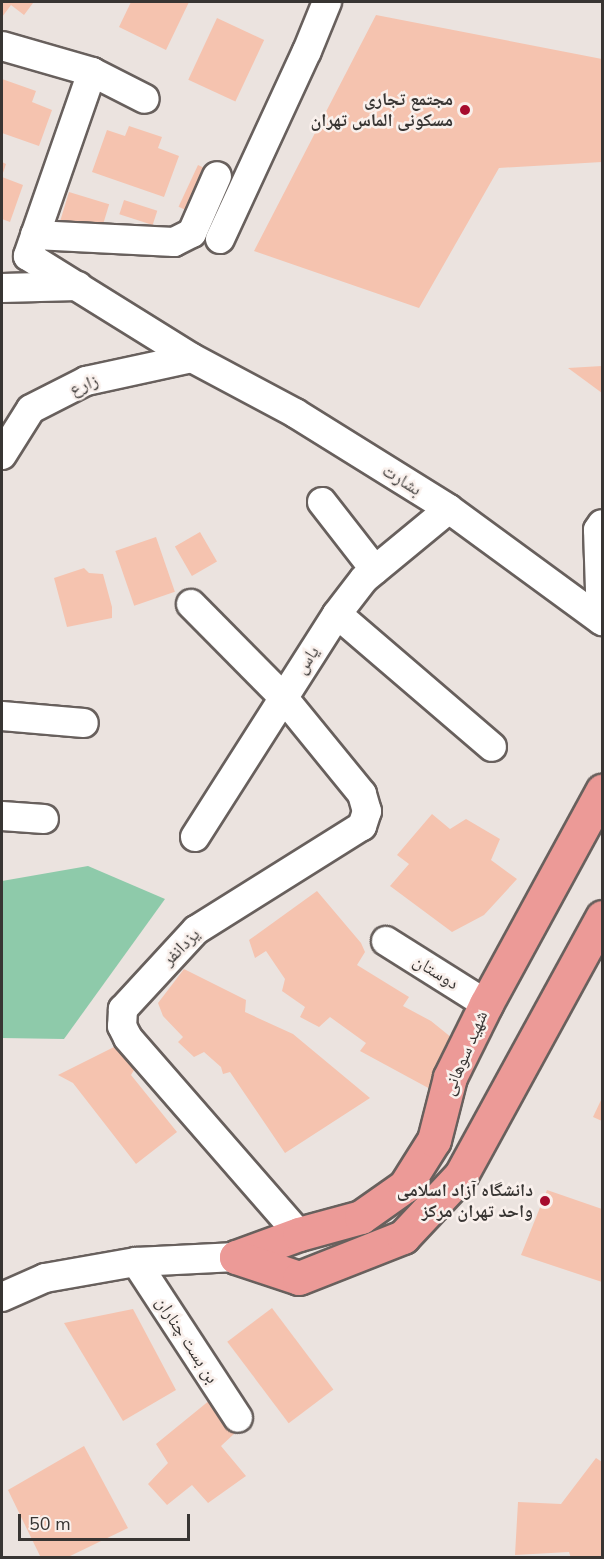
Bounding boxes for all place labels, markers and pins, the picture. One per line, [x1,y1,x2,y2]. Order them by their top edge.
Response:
place label: مجتمع تجاری مسکونی الماس تهران [311,89,453,132]
marker: مجتمع تجاری مسکونی الماس تهران [458,103,472,117]
place label: دانشگاه آزاد اسلامی واحد تهران مرکز [397,1180,533,1222]
marker: دانشگاه آزاد اسلامی واحد تهران مرکز [538,1194,552,1208]

